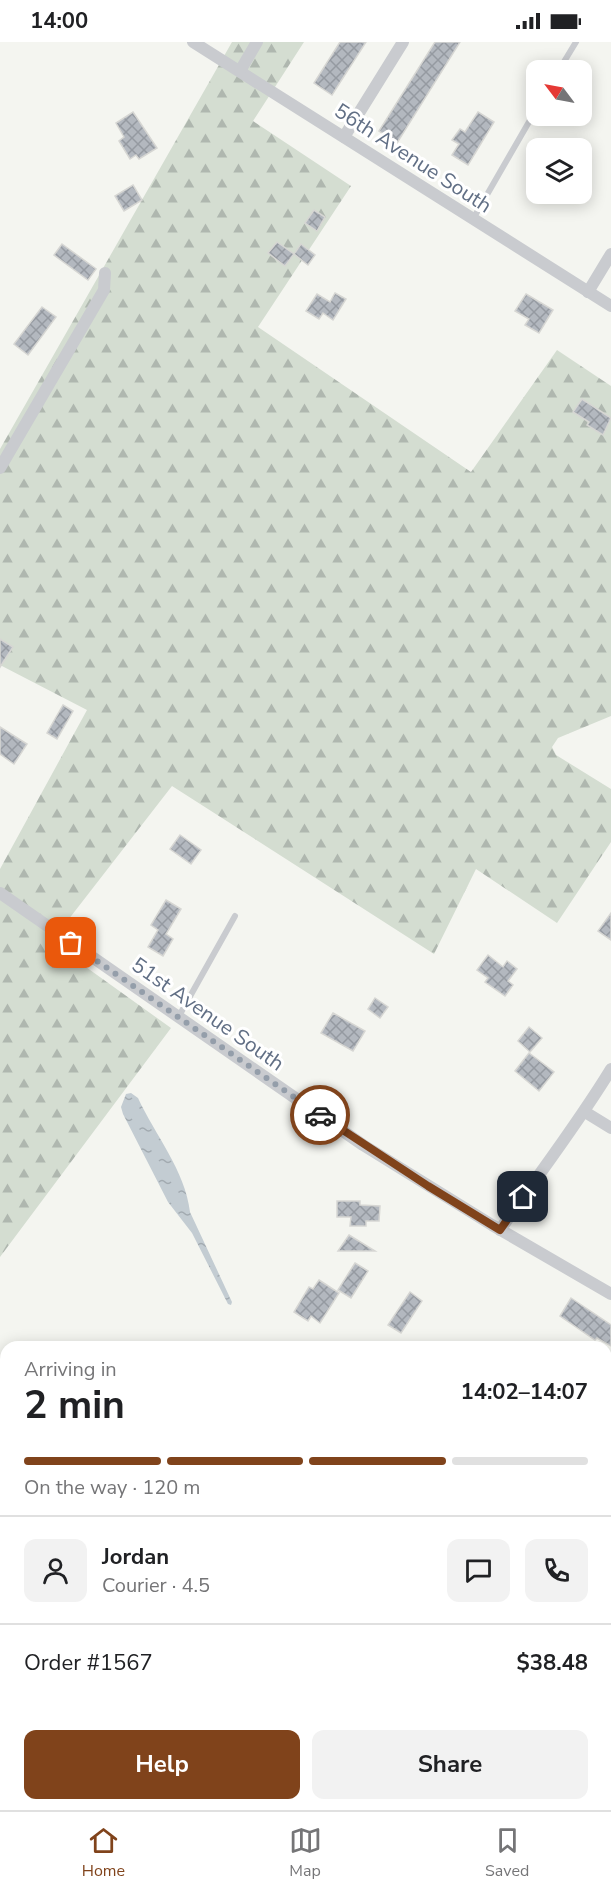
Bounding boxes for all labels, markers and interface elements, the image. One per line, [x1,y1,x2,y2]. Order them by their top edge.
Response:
text: 14:00 [30,6,88,36]
north arrow [526,60,592,126]
map controls [526,60,592,204]
street label: 56th Avenue South [329,97,497,219]
button: layers [526,138,592,204]
pin [45,917,96,968]
icon: bag [54,926,87,959]
street label: 51st Avenue South [126,951,290,1077]
courier [290,1085,350,1145]
icon: car [304,1099,337,1132]
pin [497,1171,548,1222]
icon: home [506,1180,539,1213]
text: Arriving in [24,1356,117,1383]
text: 14:02–14:07 [460,1377,588,1407]
text: 2 min [24,1379,125,1432]
text: On the way · 120 m [24,1474,200,1501]
button: person [24,1539,87,1602]
button: chat [447,1539,510,1602]
button: phone [525,1539,588,1602]
text: Jordan [102,1542,169,1572]
text: Courier · 4.5 [102,1572,210,1599]
text: Order #1567 [24,1648,153,1678]
text: $38.48 [517,1648,588,1678]
button: Help [24,1730,300,1799]
button: Share [312,1730,588,1799]
tab: Home [82,1824,125,1882]
tab: Map [289,1824,322,1882]
tab: Saved [485,1824,529,1882]

